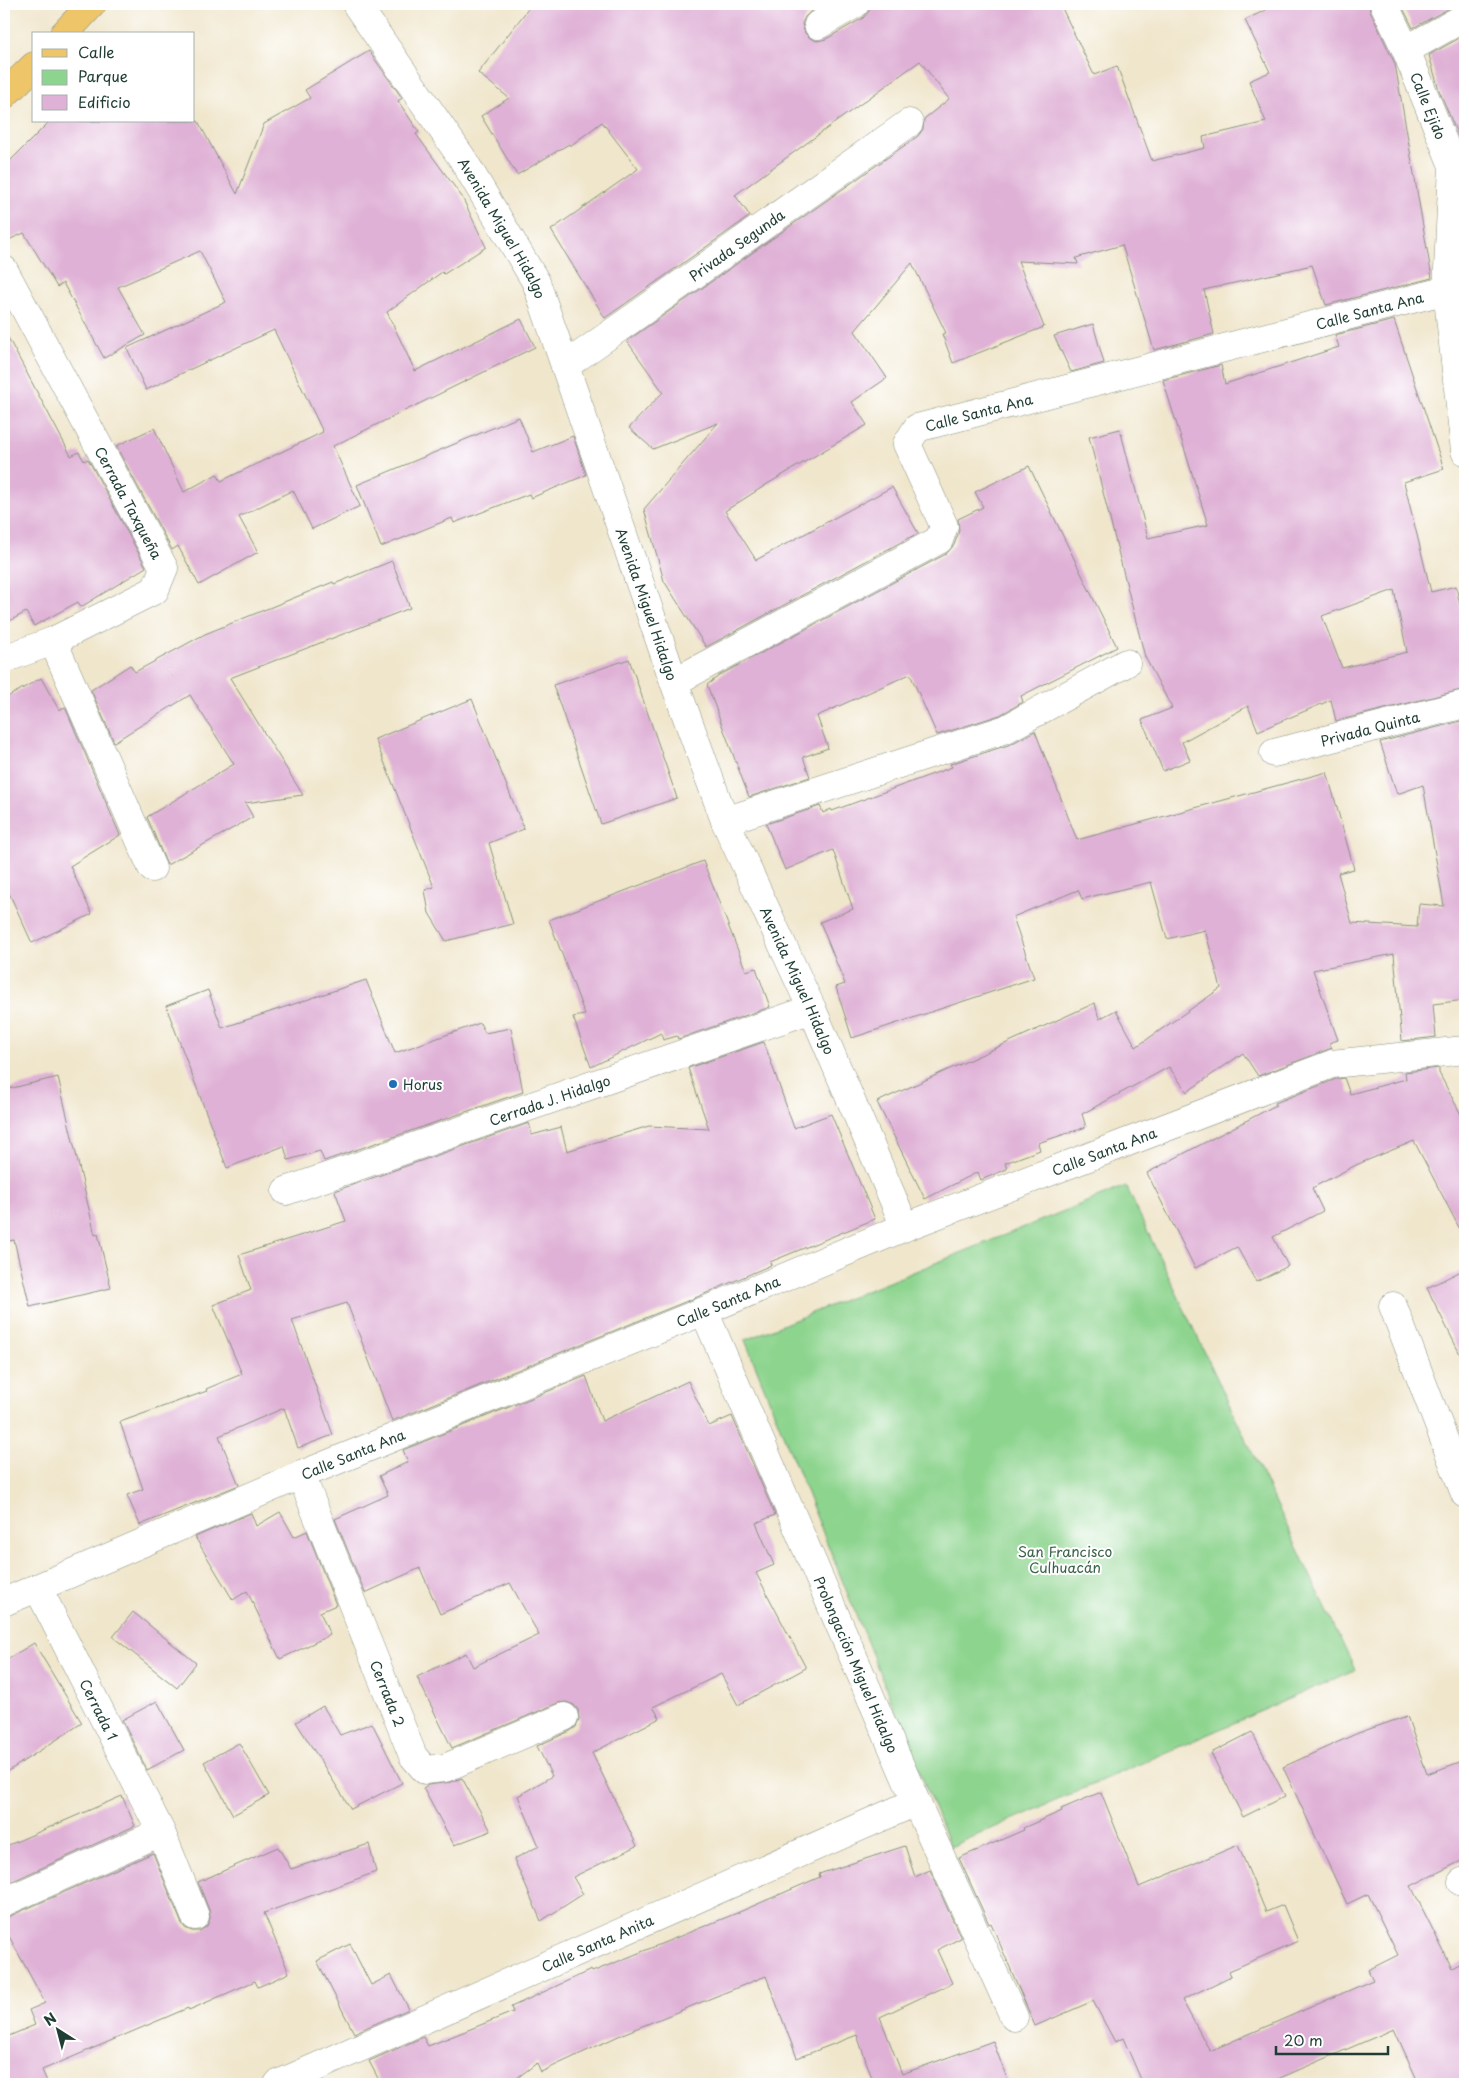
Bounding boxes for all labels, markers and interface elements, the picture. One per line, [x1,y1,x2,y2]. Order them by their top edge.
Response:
legend [32,32,195,122]
text: Calle [78,40,115,63]
text: Parque [78,64,128,87]
street label: Calle Ejido [1405,69,1452,143]
text: Edificio [78,90,131,113]
street label: Avenida Miguel Hidalgo [453,153,551,301]
street label: Privada Segunda [684,203,789,286]
street label: Calle Santa Ana [1313,286,1426,334]
street label: Calle Santa Ana [922,388,1035,436]
street label: Cerrada Taxqueña [90,442,168,563]
street label: Avenida Miguel Hidalgo [611,525,683,683]
street label: Privada Quinta [1318,706,1422,751]
street label: Avenida Miguel Hidalgo [756,903,841,1058]
street label: Cerrada J. Hidalgo [486,1069,613,1130]
place label: Horus [403,1074,442,1095]
marker: Horus [387,1078,399,1090]
street label: Calle Santa Ana [1049,1121,1160,1181]
street label: Calle Santa Ana [673,1270,783,1332]
street label: Calle Santa Ana [298,1423,408,1484]
park label: San Francisco Culhuacán [1018,1541,1113,1578]
street label: Prolongación Miguel Hidalgo [809,1573,904,1756]
street label: Cerrada 2 [365,1657,411,1730]
street label: Cerrada 1 [75,1675,123,1744]
street label: Calle Santa Anita [538,1909,657,1977]
north arrow [32,2006,82,2056]
text: N [39,2007,61,2031]
scale bar [1276,2023,1389,2055]
text: 20 m [1284,2028,1323,2051]

